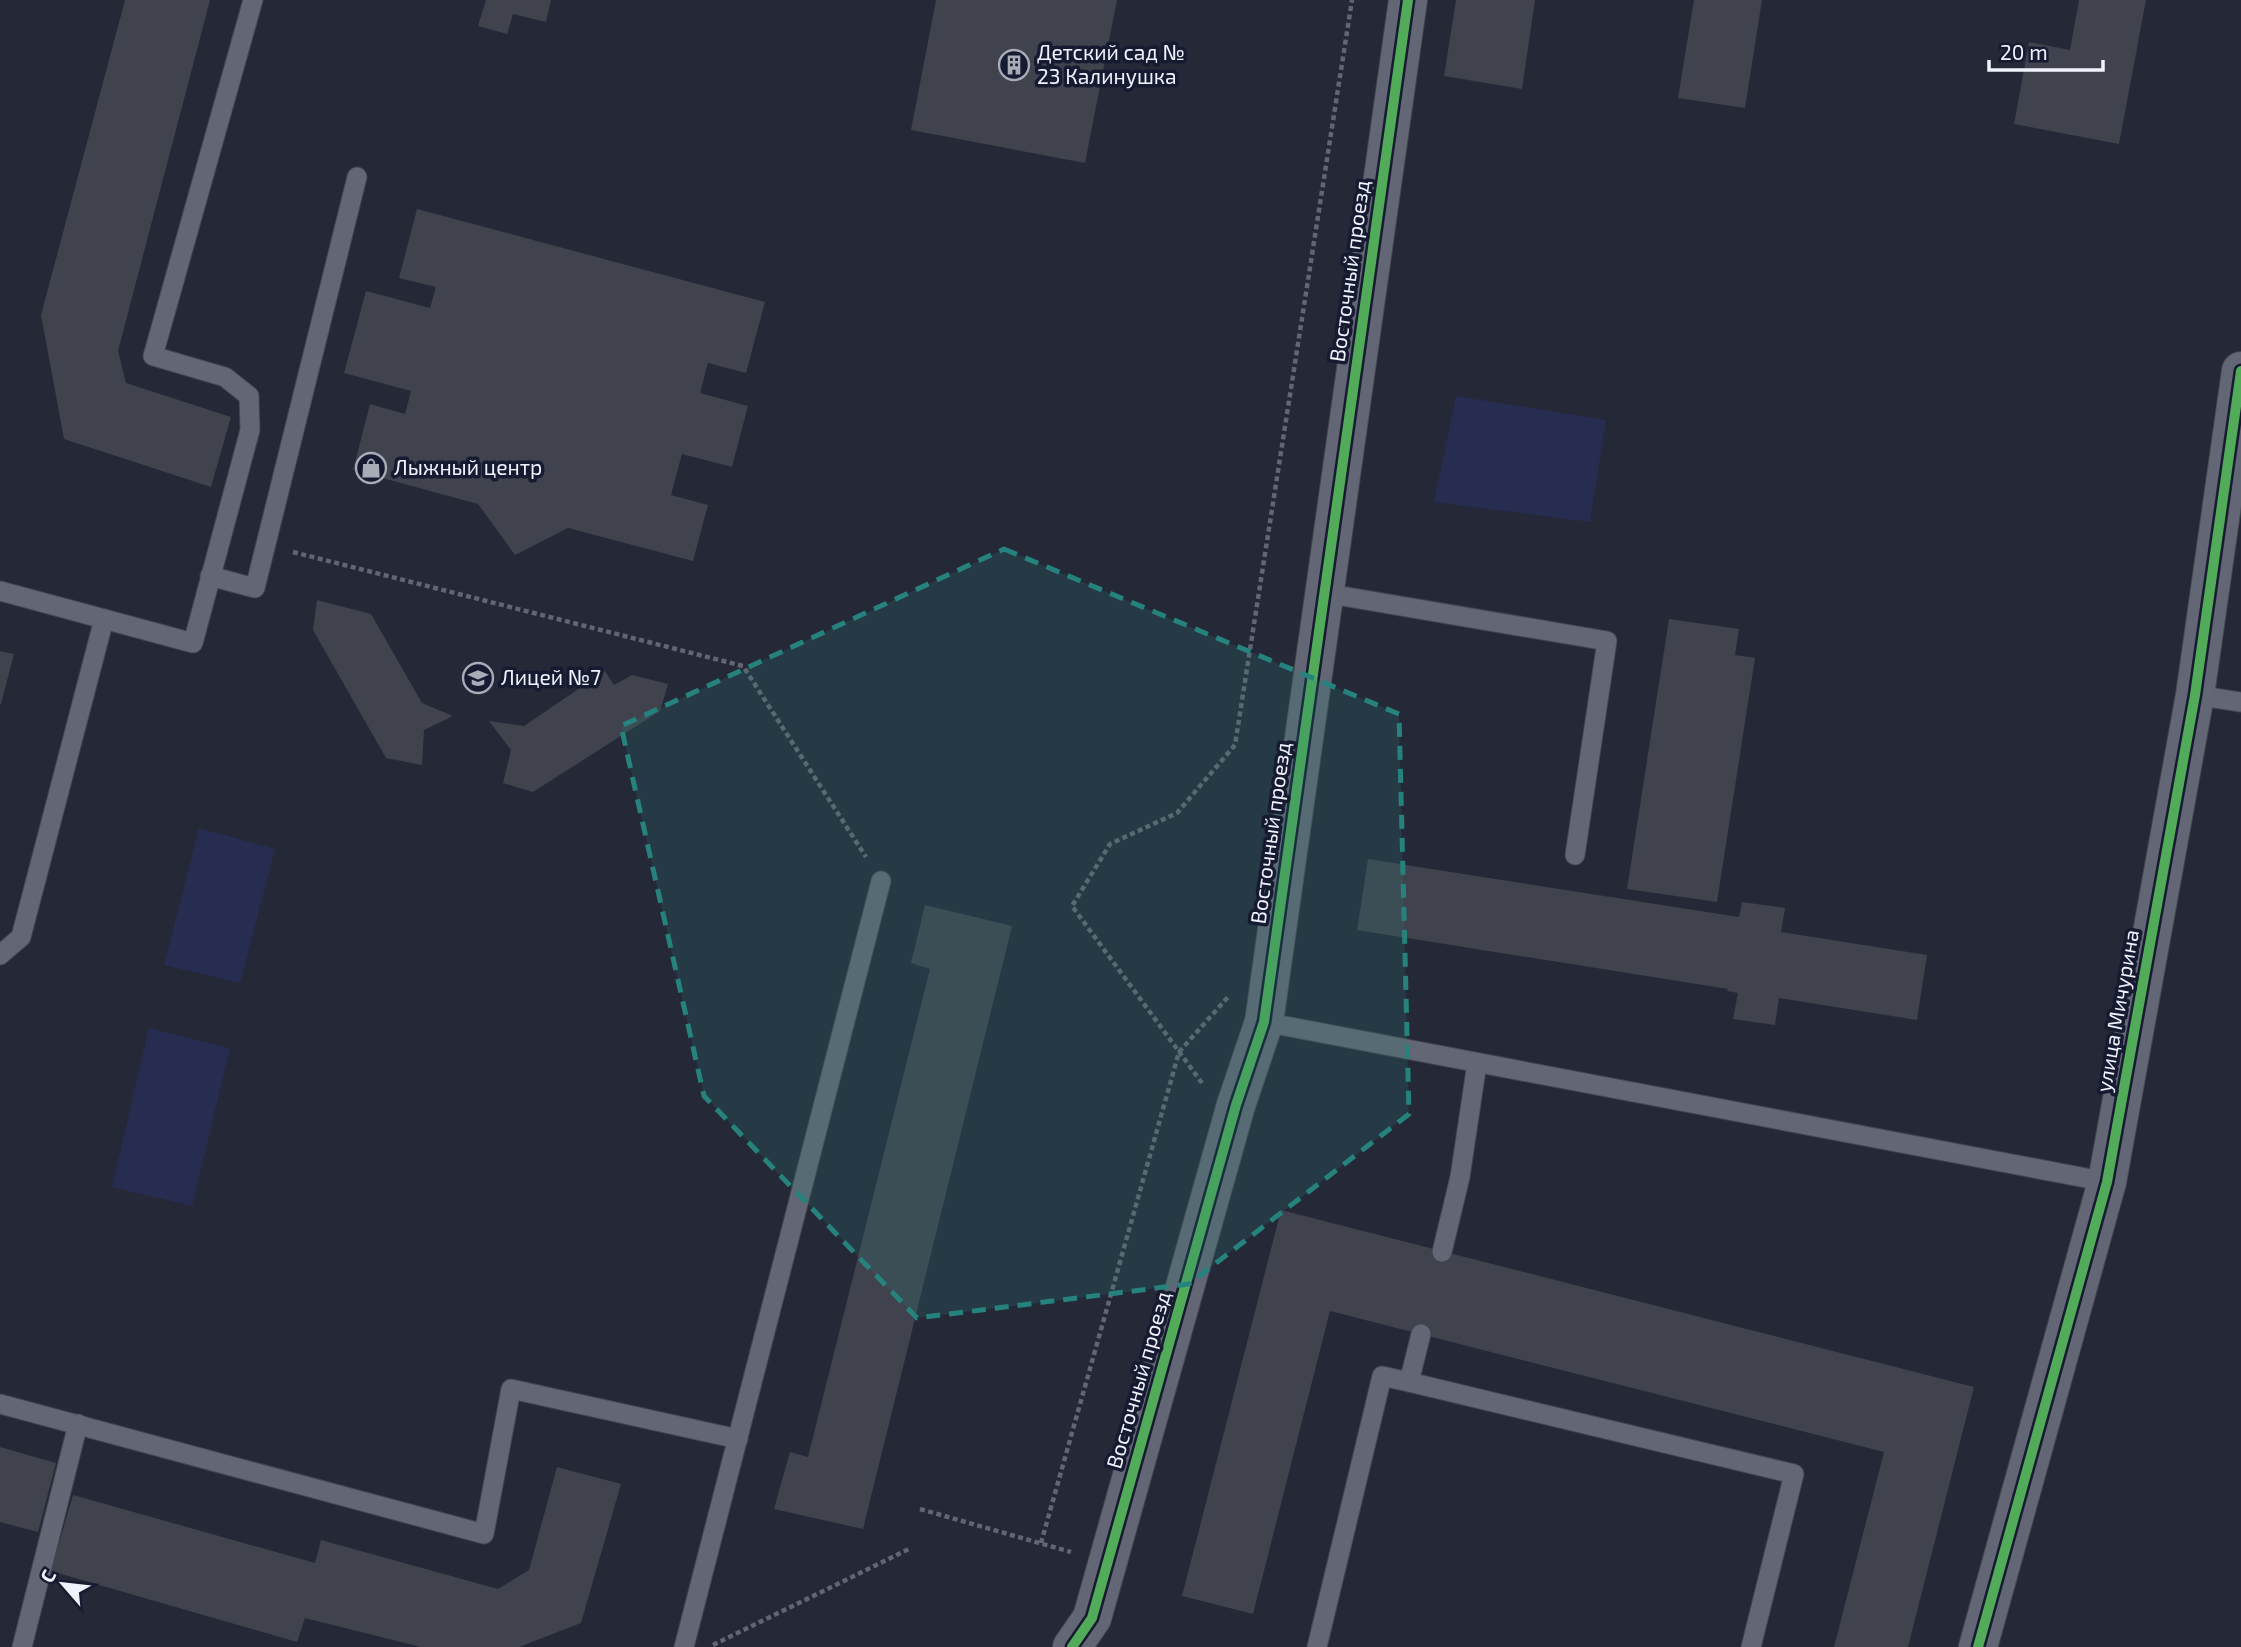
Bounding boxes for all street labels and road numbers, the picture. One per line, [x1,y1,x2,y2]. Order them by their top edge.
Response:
street label: Восточный проезд [1323,178,1374,363]
street label: Восточный проезд [1244,740,1295,925]
street label: улица Мичурина [2090,927,2144,1094]
street label: Восточный проезд [1100,1288,1175,1471]

